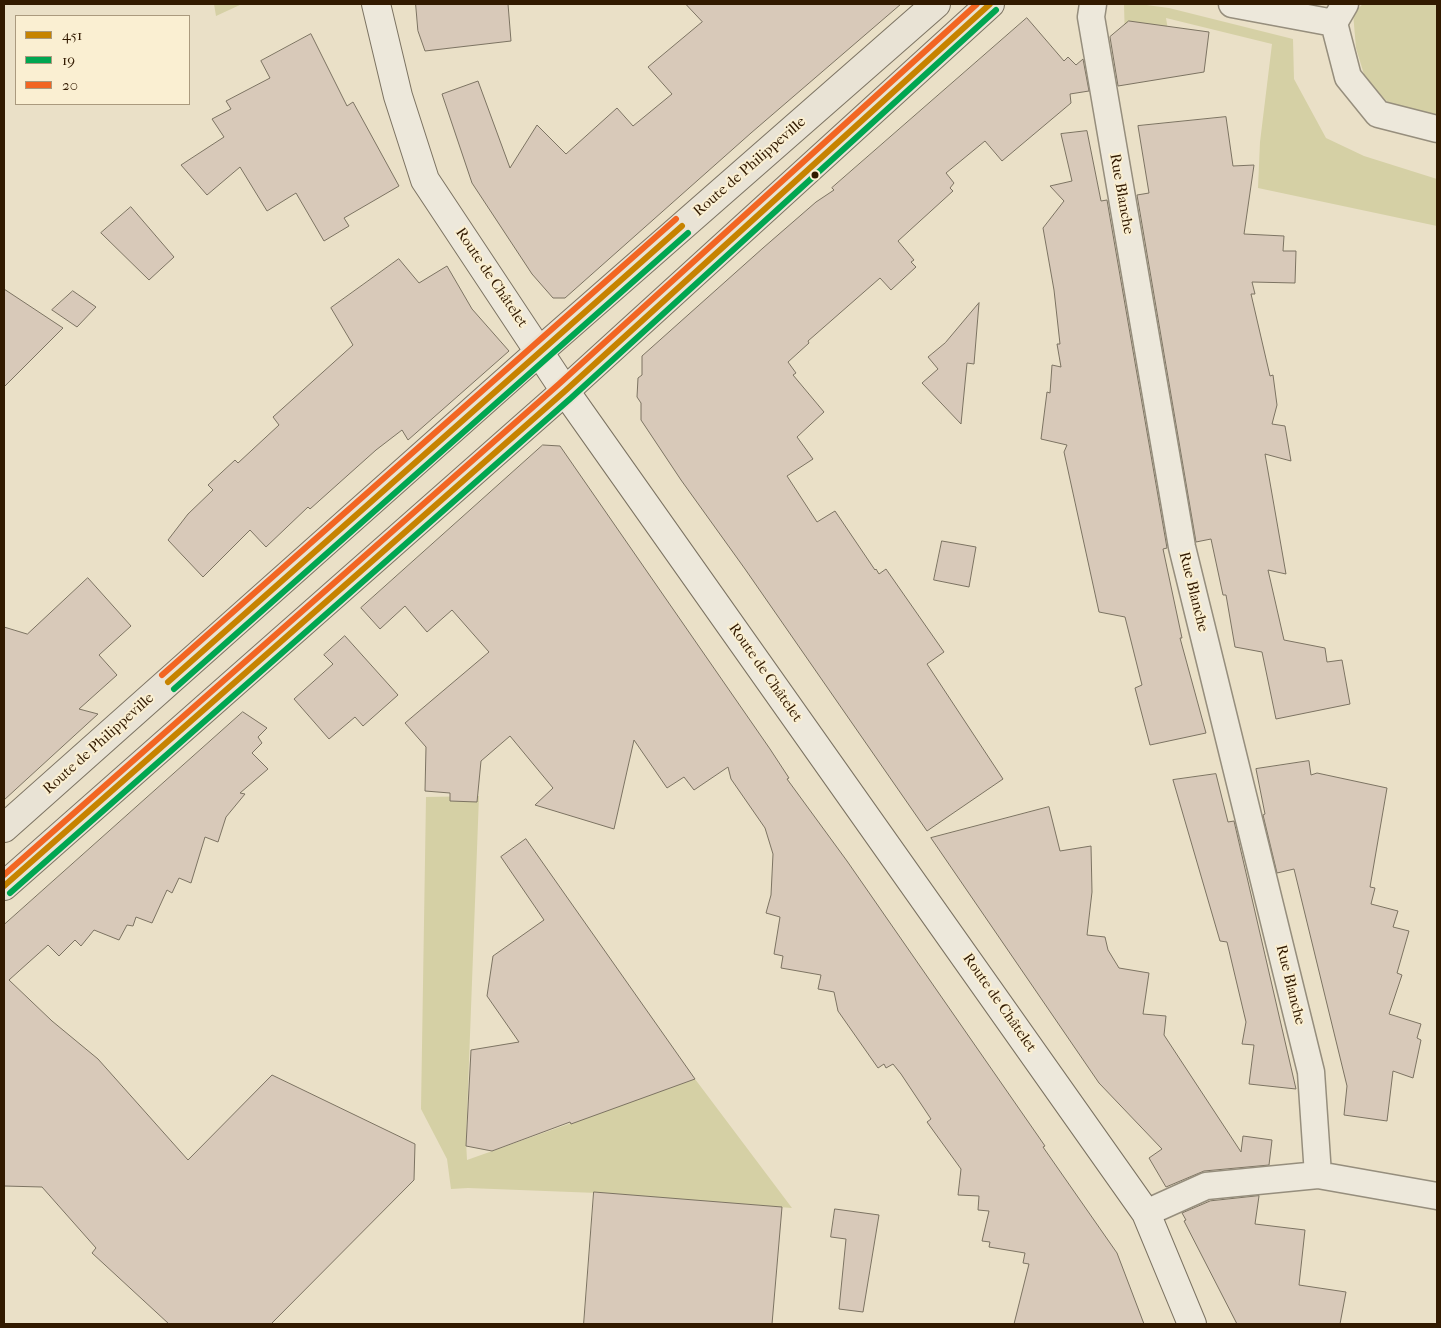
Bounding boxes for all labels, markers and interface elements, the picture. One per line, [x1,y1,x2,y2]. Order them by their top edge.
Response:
legend [15,15,190,105]
text: 451 [62,26,82,44]
text: 19 [62,51,75,69]
text: 20 [62,76,78,94]
street label: Route de Philippeville [690,113,810,221]
street label: Rue Blanche [1105,152,1137,236]
unlabelled marker [810,170,820,180]
street label: Route de Châtelet [451,225,531,331]
street label: Rue Blanche [1174,550,1212,634]
street label: Route de Châtelet [724,620,806,726]
street label: Route de Philippeville [40,689,158,799]
street label: Rue Blanche [1271,943,1309,1027]
street label: Route de Châtelet [958,950,1040,1056]

